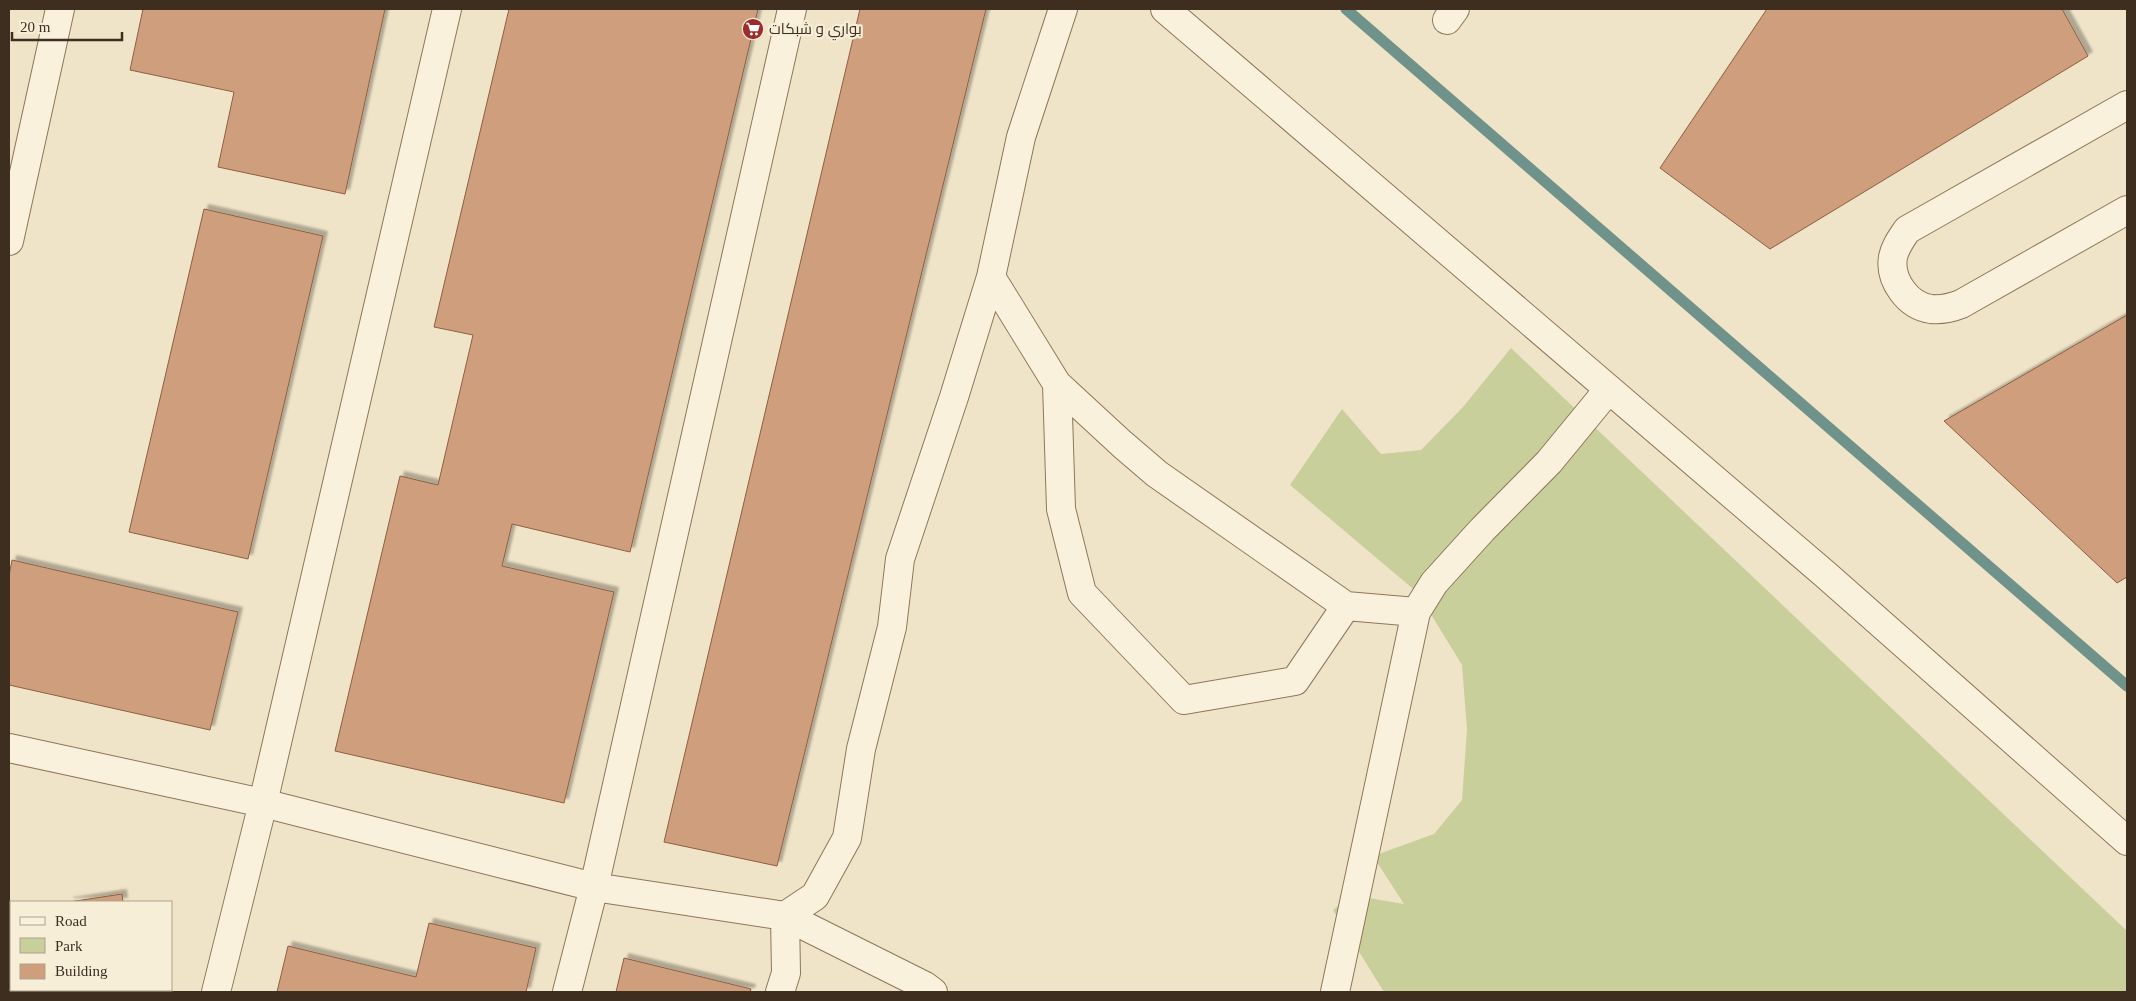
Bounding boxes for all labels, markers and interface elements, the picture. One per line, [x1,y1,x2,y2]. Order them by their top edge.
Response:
scale bar [12,10,122,42]
supermarket icon: بواري و شبكات [741,17,765,41]
text: 20 m [20,19,51,35]
place label: بواري و شبكات [769,21,862,41]
legend [10,901,172,991]
text: Road [55,913,87,929]
text: Park [55,938,83,954]
text: Building [55,963,108,979]

